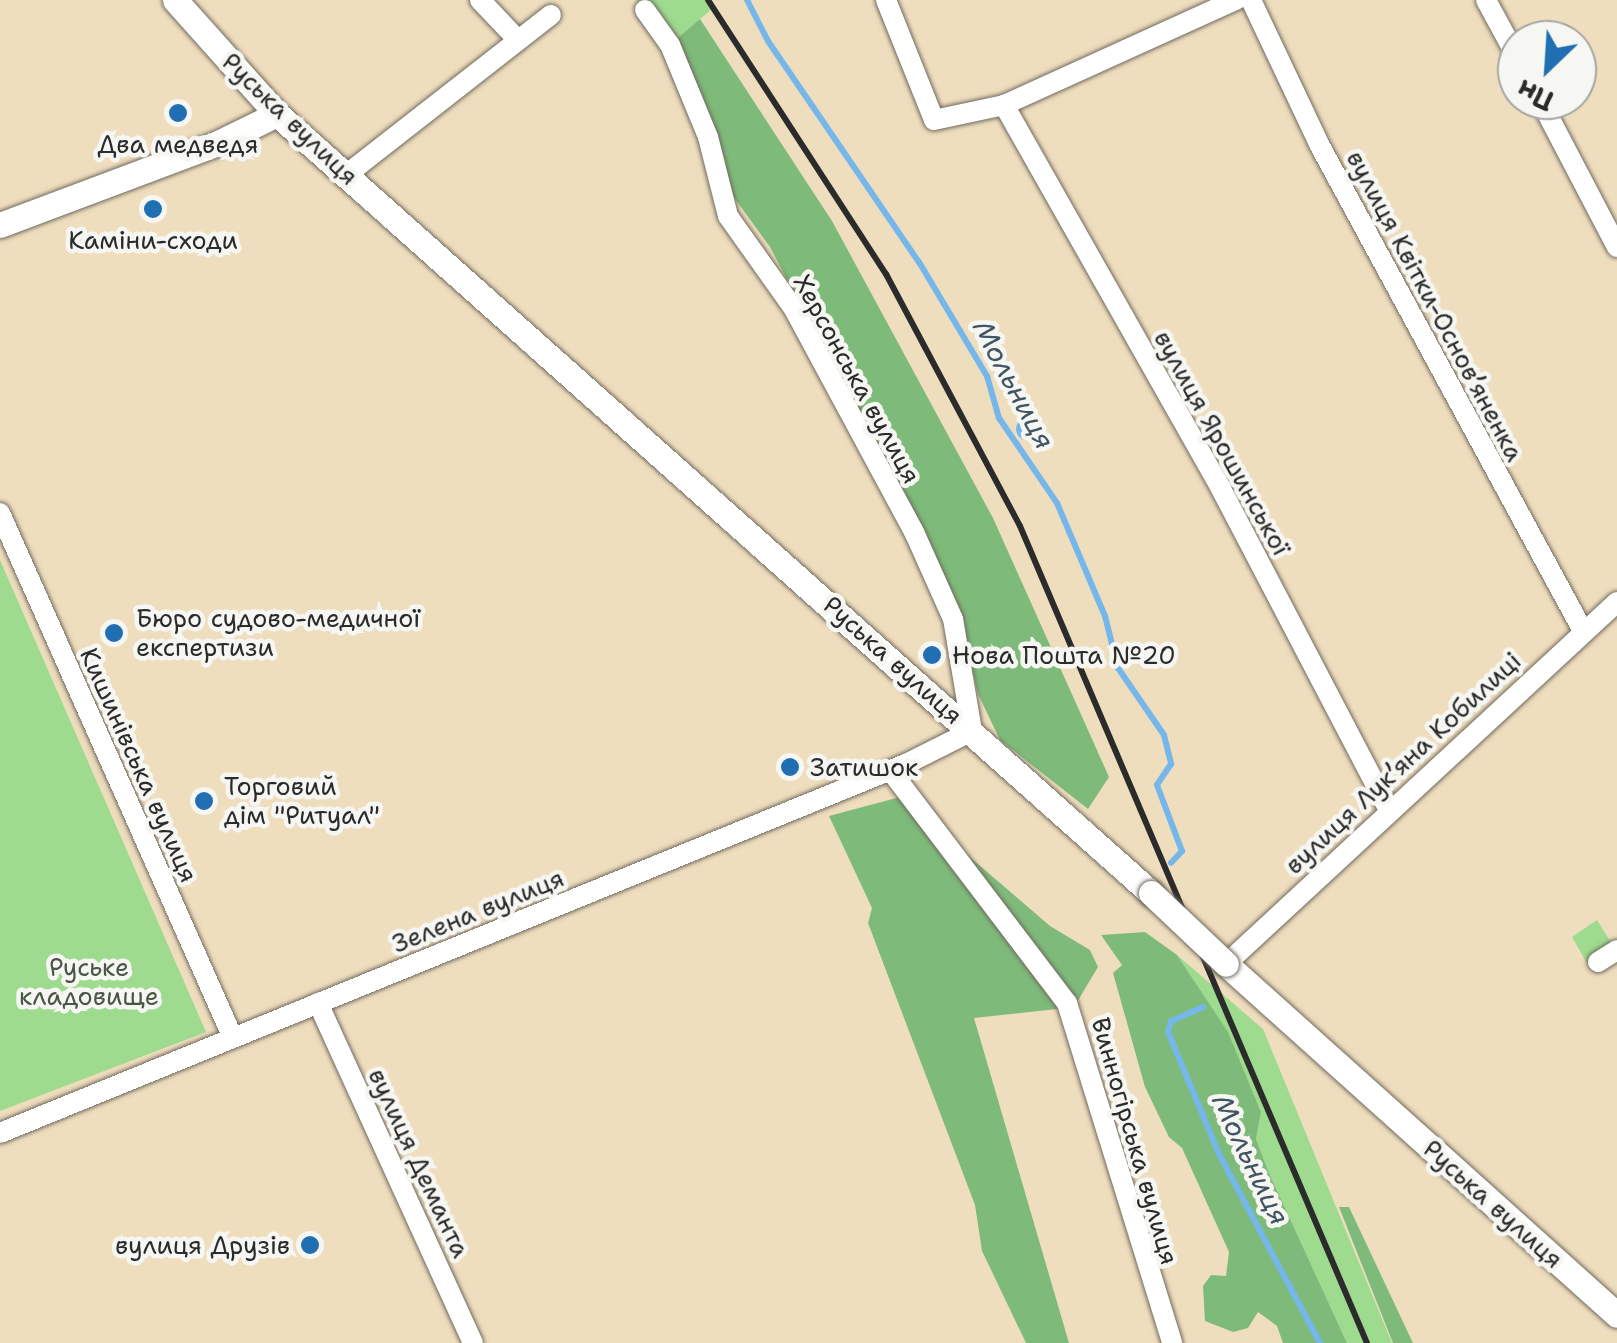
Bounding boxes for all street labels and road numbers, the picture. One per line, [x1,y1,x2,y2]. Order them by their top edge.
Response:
street label: Руська вулиця [216,47,364,191]
street label: вулиця Квітки-Основʼяненка [1340,146,1530,466]
street label: Херсонська вулиця [787,269,927,489]
street label: вулиця Ярошинської [1148,325,1296,561]
street label: Руська вулиця [817,590,969,730]
street label: Кишинівська вулиця [74,643,204,887]
street label: вулиця Лукʼяна Кобилиці [1279,646,1527,880]
street label: Зелена вулиця [388,863,568,959]
street label: Винногірська вулиця [1085,1014,1185,1268]
street label: вулиця Деманта [362,1064,476,1262]
street label: Руська вулиця [1417,1134,1569,1274]

